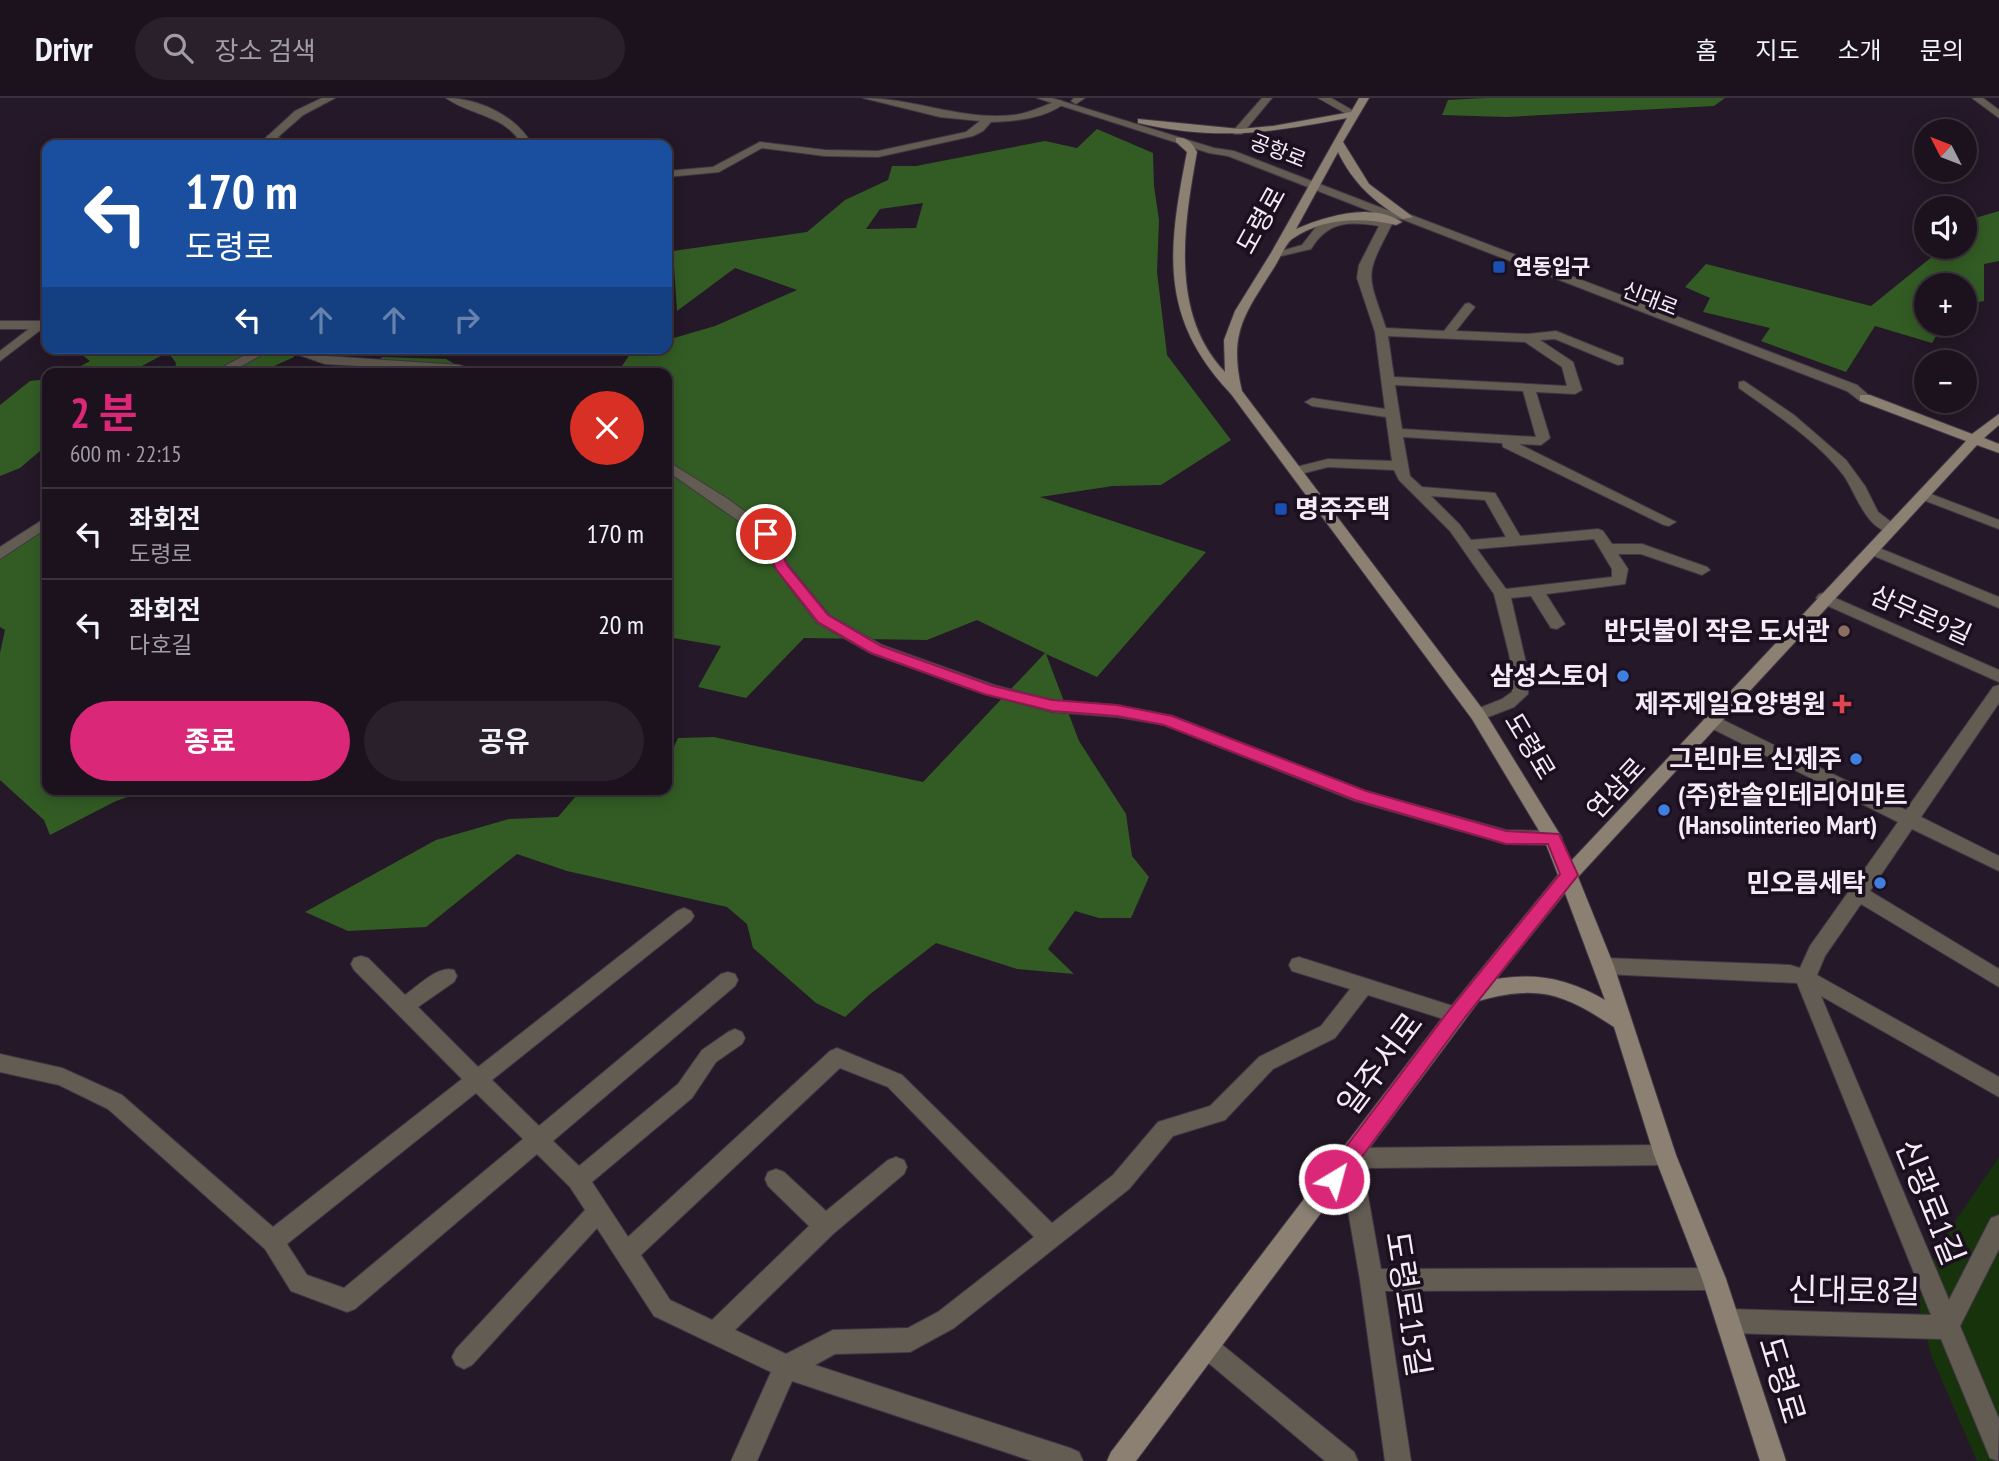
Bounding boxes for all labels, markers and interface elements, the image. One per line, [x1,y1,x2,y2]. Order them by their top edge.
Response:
search box [135,17,625,80]
text: Drivr [35,27,93,70]
icon: search [159,29,197,67]
text: 장소 검색 [215,34,316,67]
text: 홈 [1695,35,1717,66]
text: 지도 [1755,35,1800,66]
text: 소개 [1838,35,1882,66]
text: 문의 [1920,35,1964,66]
north arrow [1914,119,1978,182]
map controls [1914,119,1977,413]
street label: 공항로 [1246,128,1310,174]
text: 170 m [185,159,298,223]
icon: left [70,168,161,259]
street label: 도령로 [1229,180,1292,259]
button: sound [1914,196,1977,259]
text: 도령로 [185,225,273,267]
place label: 연동입구 [1513,253,1590,280]
marker: 연동입구 [1491,259,1507,275]
button: + [1914,273,1977,336]
street label: 신대로 [1618,276,1682,322]
icon: left [229,301,267,339]
icon: ahead [302,301,340,339]
icon: ahead [375,301,413,339]
icon: right [448,301,486,339]
button: − [1914,350,1977,413]
text: 2 분 [70,385,137,440]
button: close [570,391,644,465]
text: 600 m · 22:15 [70,439,182,468]
place label: 명주주택 [1295,492,1391,525]
marker: 명주주택 [1273,501,1289,517]
text: 좌회전 [129,502,201,535]
pin [736,504,796,564]
icon: left [70,515,108,553]
icon: arrive [747,515,785,553]
text: 170 m [586,517,644,550]
text: 도령로 [129,539,192,568]
street label: 삼무로9길 [1865,578,1977,651]
text: 좌회전 [129,593,201,626]
icon: left [70,606,108,644]
text: 20 m [598,608,644,641]
place label: 반딧불이 작은 도서관 [1604,614,1830,647]
marker: 반딧불이 작은 도서관 [1836,623,1852,639]
text: 다호길 [129,630,192,659]
place label: 삼성스토어 [1489,659,1609,692]
marker: 삼성스토어 [1615,668,1631,684]
place label: 제주제일요양병원 [1635,687,1826,720]
marker: 제주제일요양병원 [1832,694,1852,714]
button: 종료 [70,701,350,781]
button: 공유 [364,701,644,781]
street label: 도령로 [1498,706,1563,785]
place label: 그린마트 신제주 [1669,742,1842,775]
street label: 연삼로 [1579,750,1652,825]
marker: 그린마트 신제주 [1848,751,1864,767]
place label: (주)한솔인테리어마트 (Hansolinterieo Mart) [1678,778,1908,841]
marker: (주)한솔인테리어마트 (Hansolinterieo Mart) [1656,802,1672,818]
place label: 민오름세탁 [1746,866,1866,899]
marker: 민오름세탁 [1872,875,1888,891]
street label: 일주서로 [1327,1004,1431,1123]
street label: 신광로1길 [1887,1132,1975,1271]
position arrow [1297,1142,1371,1216]
street label: 도령로15길 [1377,1228,1441,1380]
street label: 신대로8길 [1788,1268,1920,1312]
street label: 도령로 [1750,1331,1816,1428]

